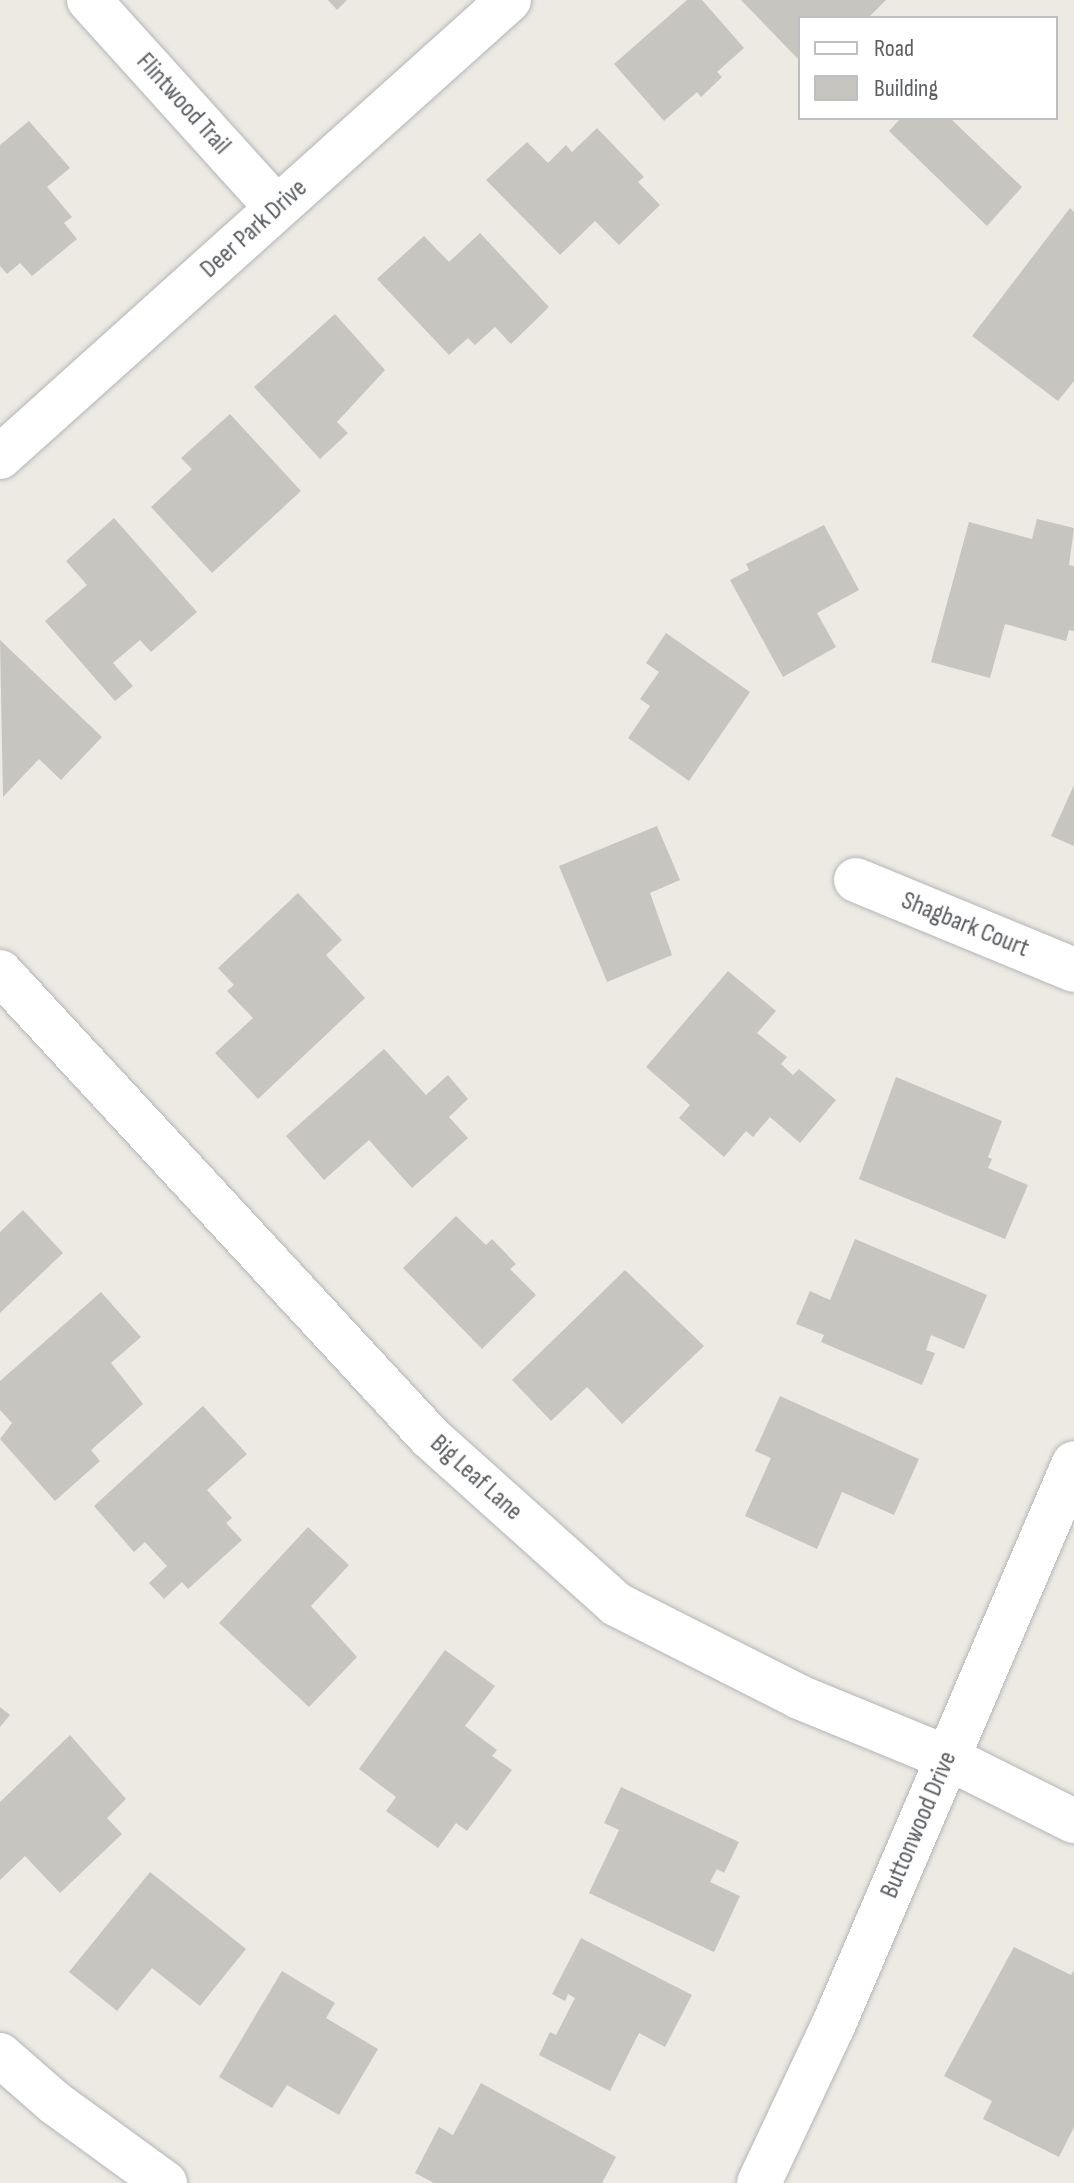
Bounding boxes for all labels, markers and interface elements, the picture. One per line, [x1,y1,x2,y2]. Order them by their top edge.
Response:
legend [798,16,1058,120]
text: Road [874,34,914,63]
street label: Flintwood Trail [129,47,237,161]
text: Building [874,74,938,103]
street label: Deer Park Drive [194,173,314,285]
street label: Shagbark Court [897,885,1033,965]
street label: Big Leaf Lane [423,1428,529,1528]
street label: Buttonwood Drive [874,1747,964,1903]

